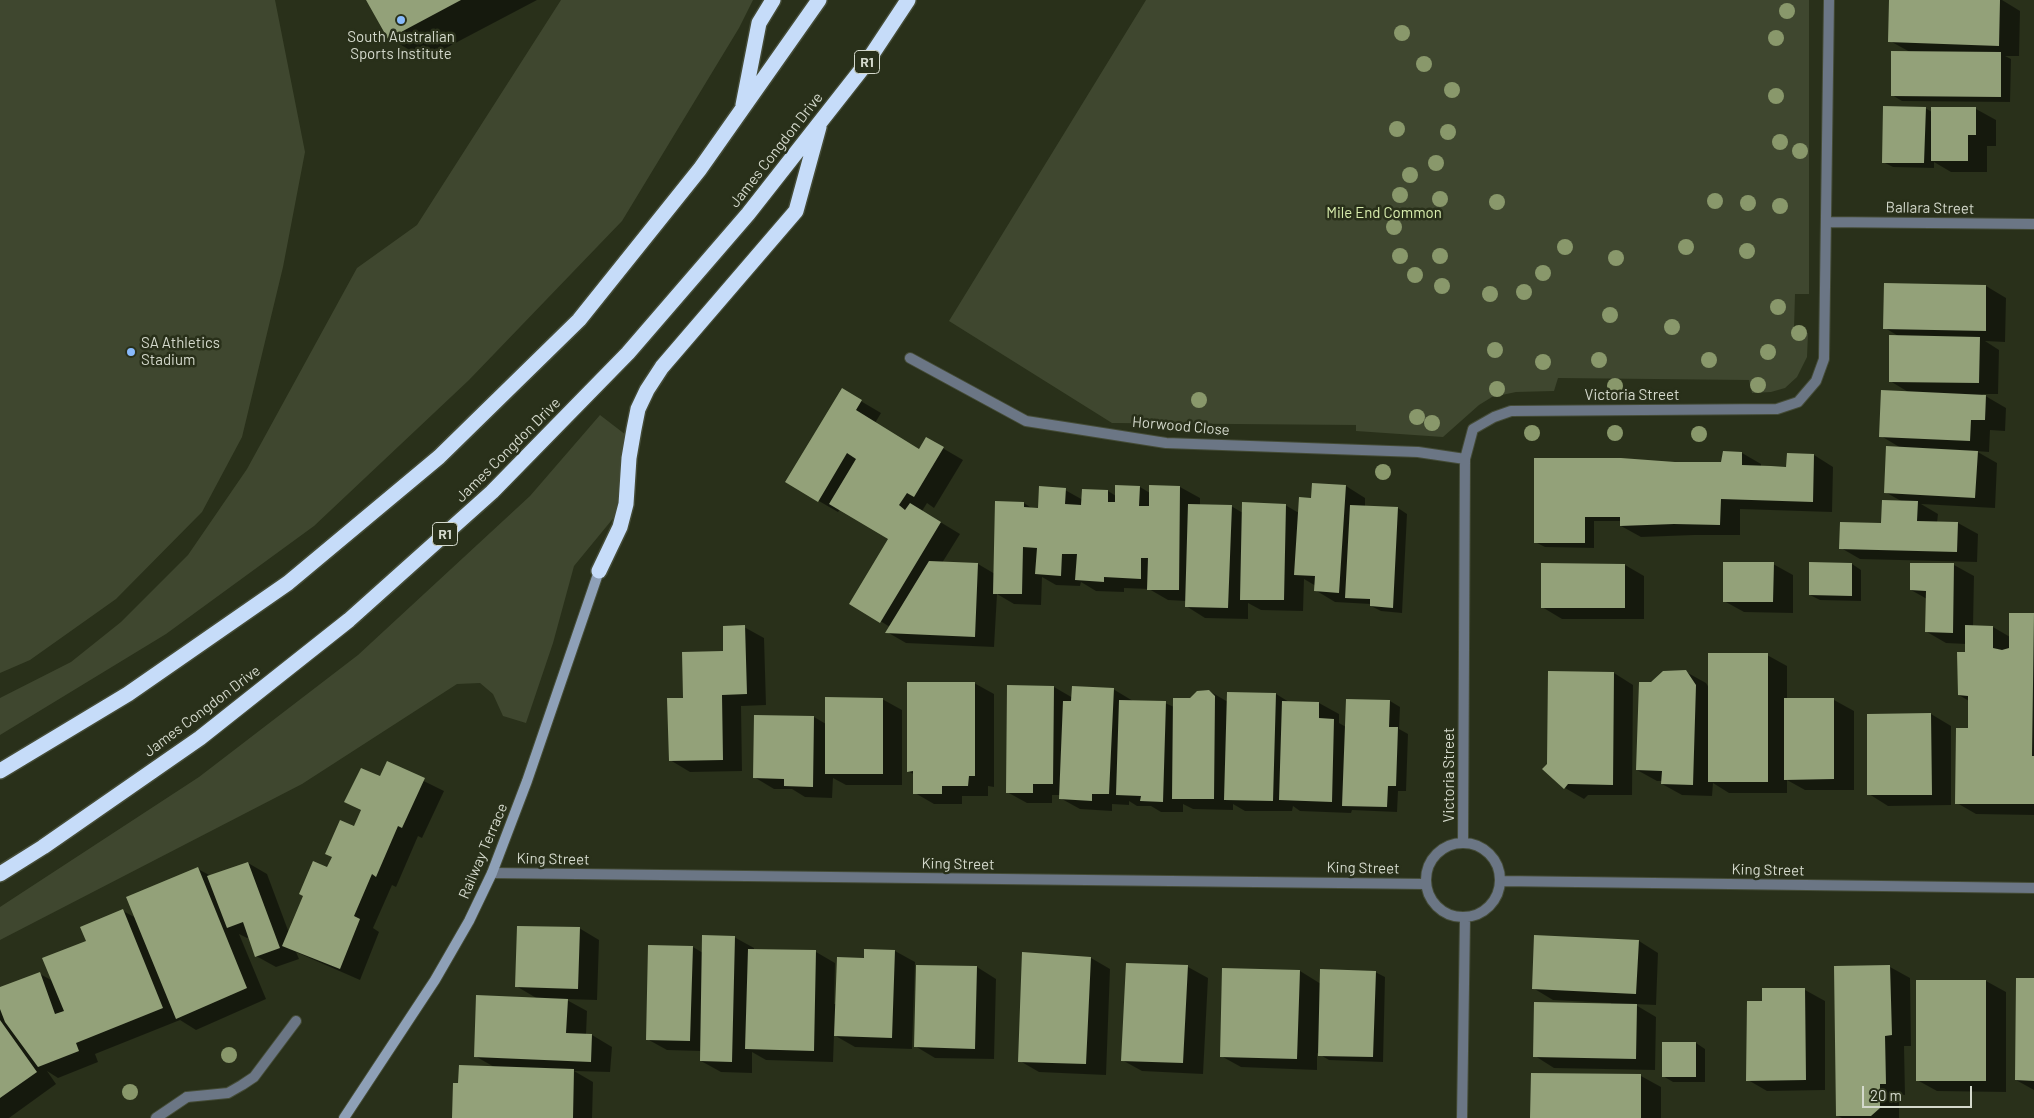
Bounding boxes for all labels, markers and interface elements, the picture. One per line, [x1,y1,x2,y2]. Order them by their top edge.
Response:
marker: South Australian Sports Institute [395,14,407,26]
place label: South Australian Sports Institute [347,28,455,63]
road number: R1 [854,51,880,74]
street label: James Congdon Drive [726,89,826,211]
street label: Ballara Street [1886,198,1974,218]
park label: Mile End Common [1326,204,1442,222]
place label: SA Athletics Stadium [141,334,220,369]
marker: SA Athletics Stadium [125,346,137,358]
street label: Victoria Street [1585,386,1679,404]
street label: James Congdon Drive [452,394,564,506]
street label: Horwood Close [1131,413,1231,439]
road number: R1 [432,522,458,546]
street label: James Congdon Drive [140,661,264,761]
street label: Victoria Street [1440,728,1458,822]
street label: Railway Terrace [455,801,511,901]
street label: King Street [516,849,590,869]
street label: King Street [921,854,995,874]
street label: King Street [1326,858,1400,878]
street label: King Street [1731,860,1805,880]
scale bar [1864,1076,1974,1108]
text: 20 m [1870,1086,1902,1104]

